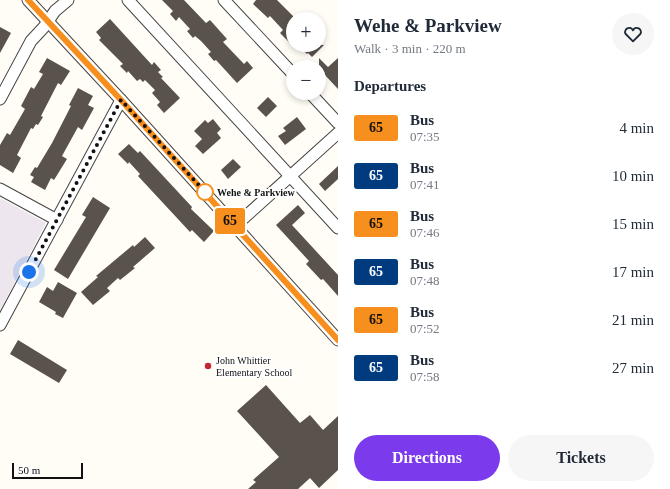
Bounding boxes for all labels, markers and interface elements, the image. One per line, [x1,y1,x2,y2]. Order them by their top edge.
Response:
map controls [286,12,326,100]
button: + [286,12,326,52]
button: heart [612,13,654,55]
text: Wehe & Parkview [354,15,502,36]
text: Walk · 3 min · 220 m [354,41,466,56]
button: − [286,60,326,100]
text: Departures [354,78,426,94]
text: Bus [410,112,434,128]
text: 65 [369,120,383,135]
text: 4 min [619,120,654,136]
text: 07:35 [410,129,440,144]
text: Bus [410,160,434,176]
text: 65 [369,168,383,183]
text: 10 min [612,168,654,184]
text: 07:41 [410,177,440,192]
marker: Wehe & Parkview [196,183,214,201]
place label: Wehe & Parkview [217,187,296,198]
line badge: 65 [212,208,248,234]
text: Bus [410,208,434,224]
text: 65 [223,213,237,228]
text: 65 [369,216,383,231]
text: 15 min [612,216,654,232]
text: 07:46 [410,225,440,240]
text: Bus [410,256,434,272]
your location [19,262,39,282]
text: 65 [369,264,383,279]
text: 17 min [612,264,654,280]
text: 07:48 [410,273,440,288]
text: Bus [410,304,434,320]
text: 65 [369,312,383,327]
text: 21 min [612,312,654,328]
text: 07:52 [410,321,440,336]
text: Bus [410,352,434,368]
place label: John Whittier Elementary School [216,355,293,378]
text: 65 [369,360,383,375]
text: 27 min [612,360,654,376]
marker: John Whittier Elementary School [203,361,213,371]
text: 07:58 [410,369,440,384]
button: Directions [354,435,500,481]
button: Tickets [508,435,654,481]
scale bar [12,461,83,480]
text: 50 m [18,464,40,476]

